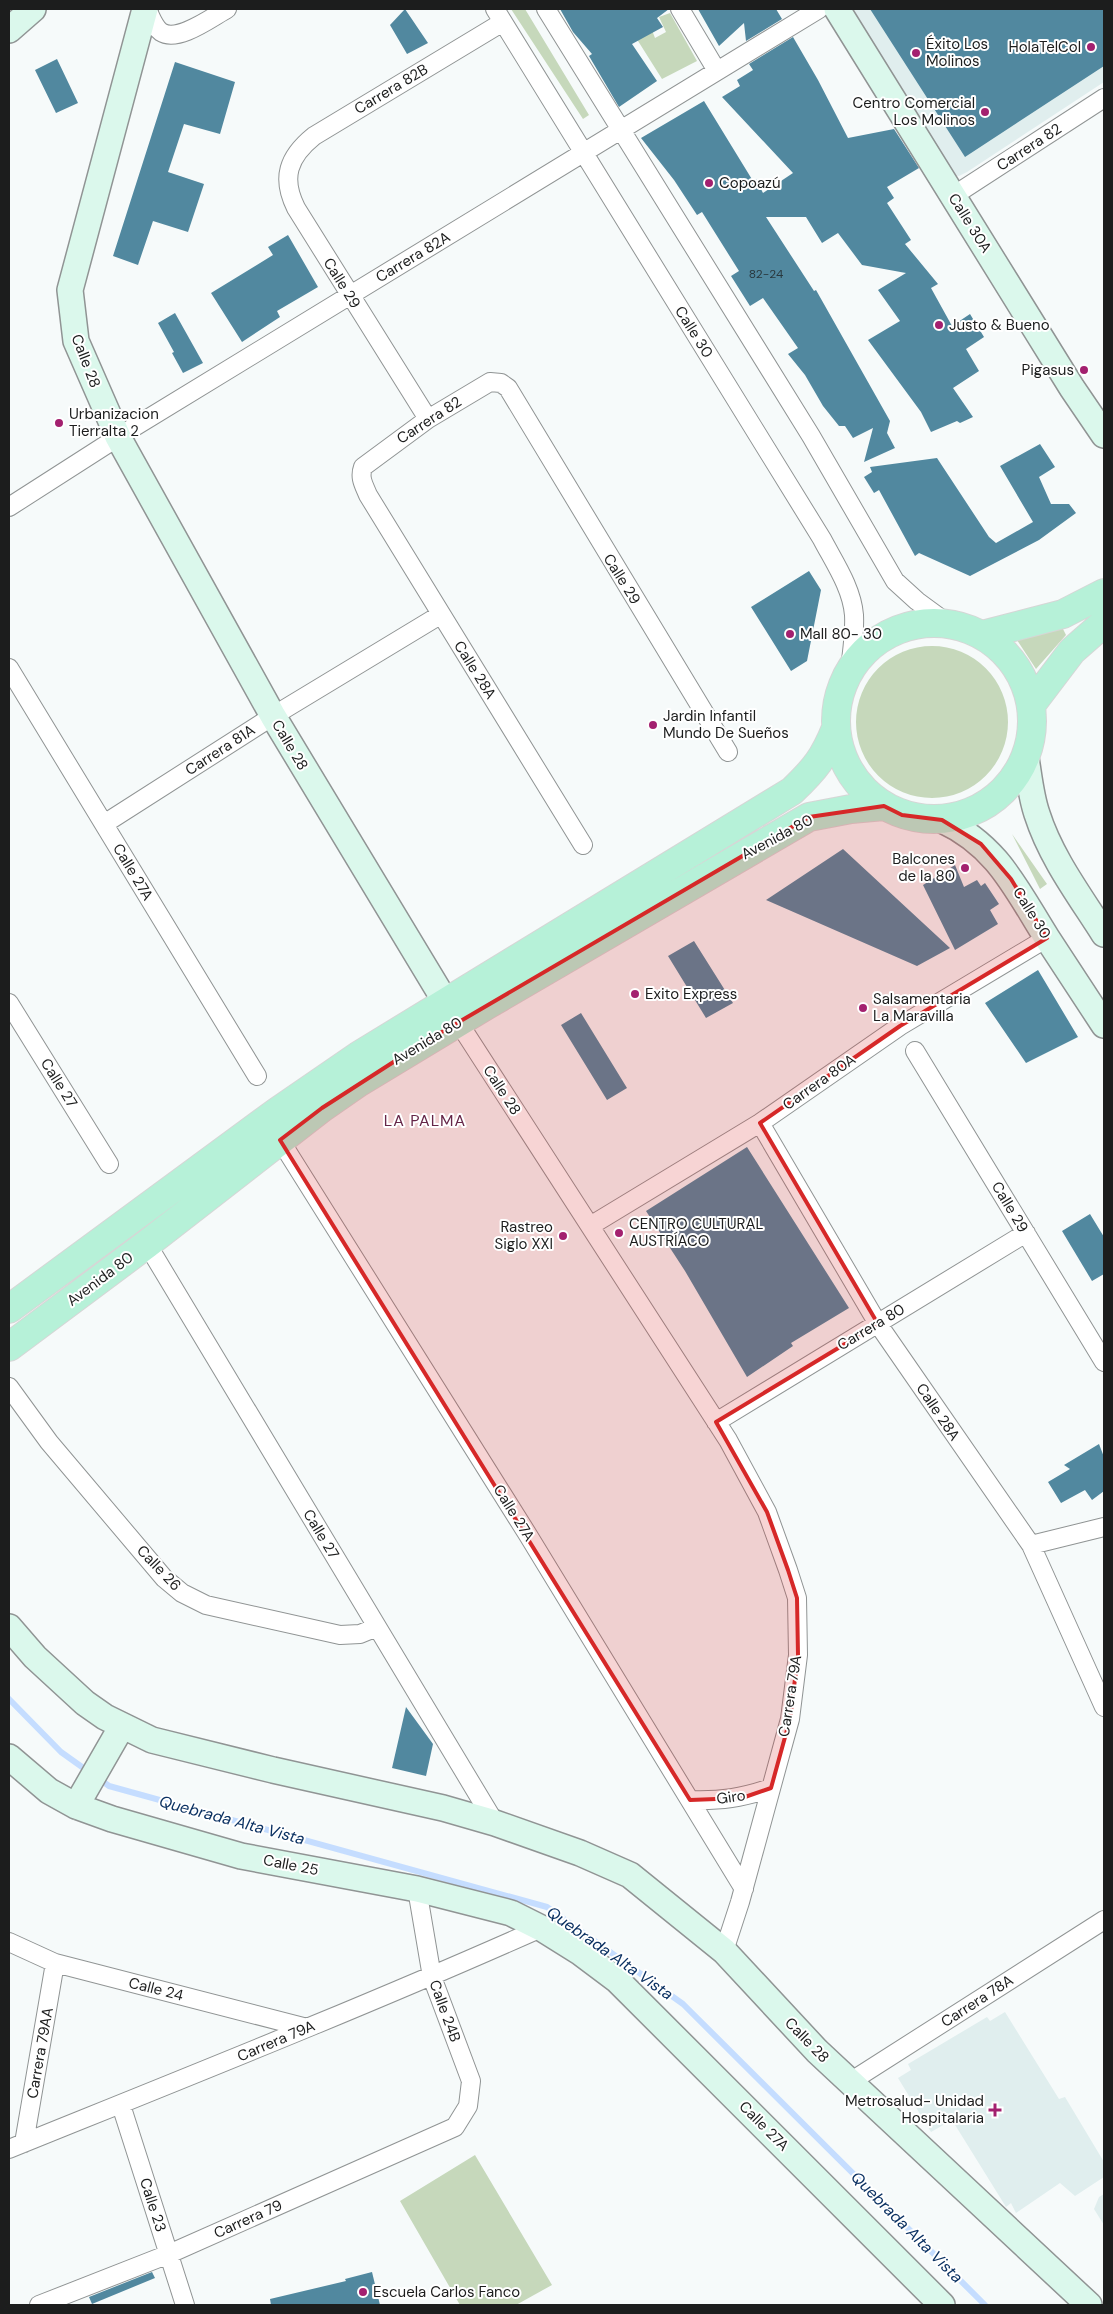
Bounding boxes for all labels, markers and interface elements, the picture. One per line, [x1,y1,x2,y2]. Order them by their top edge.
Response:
place label: Éxito Los Molinos [926,34,988,71]
place label: HolaTelCol [1008,37,1081,57]
marker: HolaTelCol [1085,41,1097,53]
marker: Éxito Los Molinos [910,47,922,59]
street label: Carrera 82B [350,59,432,119]
place label: Centro Comercial Los Molinos [853,93,975,130]
marker: Centro Comercial Los Molinos [979,106,991,118]
street label: Carrera 82 [993,119,1065,175]
place label: Copoazú [719,173,781,193]
marker: Copoazú [703,177,715,189]
street label: Calle 30A [944,189,996,257]
street label: Carrera 82A [372,227,454,287]
street label: Calle 29 [319,254,365,312]
house number: 82-24 [749,266,783,282]
street label: Calle 30 [670,302,718,362]
place label: Justo & Bueno [949,315,1050,335]
marker: Justo & Bueno [933,319,945,331]
street label: Calle 28 [67,331,105,391]
place label: Pigasus [1022,360,1074,380]
marker: Pigasus [1078,364,1090,376]
street label: Carrera 82 [393,392,465,448]
place label: Urbanizacion Tierralta 2 [69,404,159,441]
marker: Urbanizacion Tierralta 2 [53,417,65,429]
street label: Calle 29 [599,550,645,608]
place label: Mall 80- 30 [800,624,882,644]
marker: Mall 80- 30 [784,628,796,640]
street label: Calle 28A [449,637,501,703]
place label: Jardin Infantil Mundo De Sueños [663,706,789,743]
street label: Calle 28 [267,716,313,774]
marker: Jardin Infantil Mundo De Sueños [647,719,659,731]
street label: Carrera 81A [181,720,259,780]
street label: Avenida 80 [738,810,816,864]
street label: Calle 27A [108,840,158,904]
place label: Balcones de la 80 [892,849,955,886]
marker: Balcones de la 80 [959,862,971,874]
street label: Calle 30 [1008,883,1056,943]
place label: Exito Express [645,984,737,1004]
marker: Exito Express [629,988,641,1000]
place label: Salsamentaria La Maravilla [873,989,971,1026]
marker: Salsamentaria La Maravilla [857,1002,869,1014]
street label: Avenida 80 [388,1012,466,1070]
street label: Carrera 80A [779,1050,859,1114]
street label: Calle 27 [36,1055,82,1111]
street label: Calle 28 [478,1061,526,1119]
district label: LA PALMA [384,1110,466,1131]
street label: Calle 29 [987,1178,1033,1236]
place label: CENTRO CULTURAL AUSTRÍACO [629,1214,763,1251]
place label: Rastreo Siglo XXI [494,1217,553,1254]
marker: CENTRO CULTURAL AUSTRÍACO [613,1227,625,1239]
marker: Rastreo Siglo XXI [557,1230,569,1242]
street label: Avenida 80 [63,1247,137,1311]
street label: Carrera 80 [834,1299,908,1355]
street label: Calle 28A [911,1379,965,1445]
street label: Calle 27A [489,1481,539,1545]
street label: Calle 27 [298,1505,344,1563]
street label: Calle 26 [132,1541,186,1595]
street label: Carrera 79A [774,1654,806,1738]
street label: Giro [715,1785,747,1809]
water label: Quebrada Alta Vista [157,1790,307,1850]
street label: Calle 25 [262,1850,320,1880]
water label: Quebrada Alta Vista [543,1901,678,2005]
street label: Carrera 78A [937,1970,1017,2032]
street label: Calle 24 [127,1973,185,2005]
street label: Calle 24B [425,1977,465,2045]
street label: Carrera 79AA [22,2006,58,2100]
street label: Calle 28 [780,2013,834,2067]
street label: Carrera 79A [234,2016,318,2066]
place label: Metrosalud- Unidad Hospitalaria [845,2091,984,2128]
street label: Calle 27A [735,2097,793,2155]
marker: Metrosalud- Unidad Hospitalaria [988,2103,1002,2117]
water label: Quebrada Alta Vista [847,2167,968,2288]
street label: Calle 23 [135,2175,171,2235]
street label: Carrera 79 [211,2195,285,2243]
place label: Escuela Carlos Fanco [373,2282,520,2302]
marker: Escuela Carlos Fanco [357,2286,369,2298]

